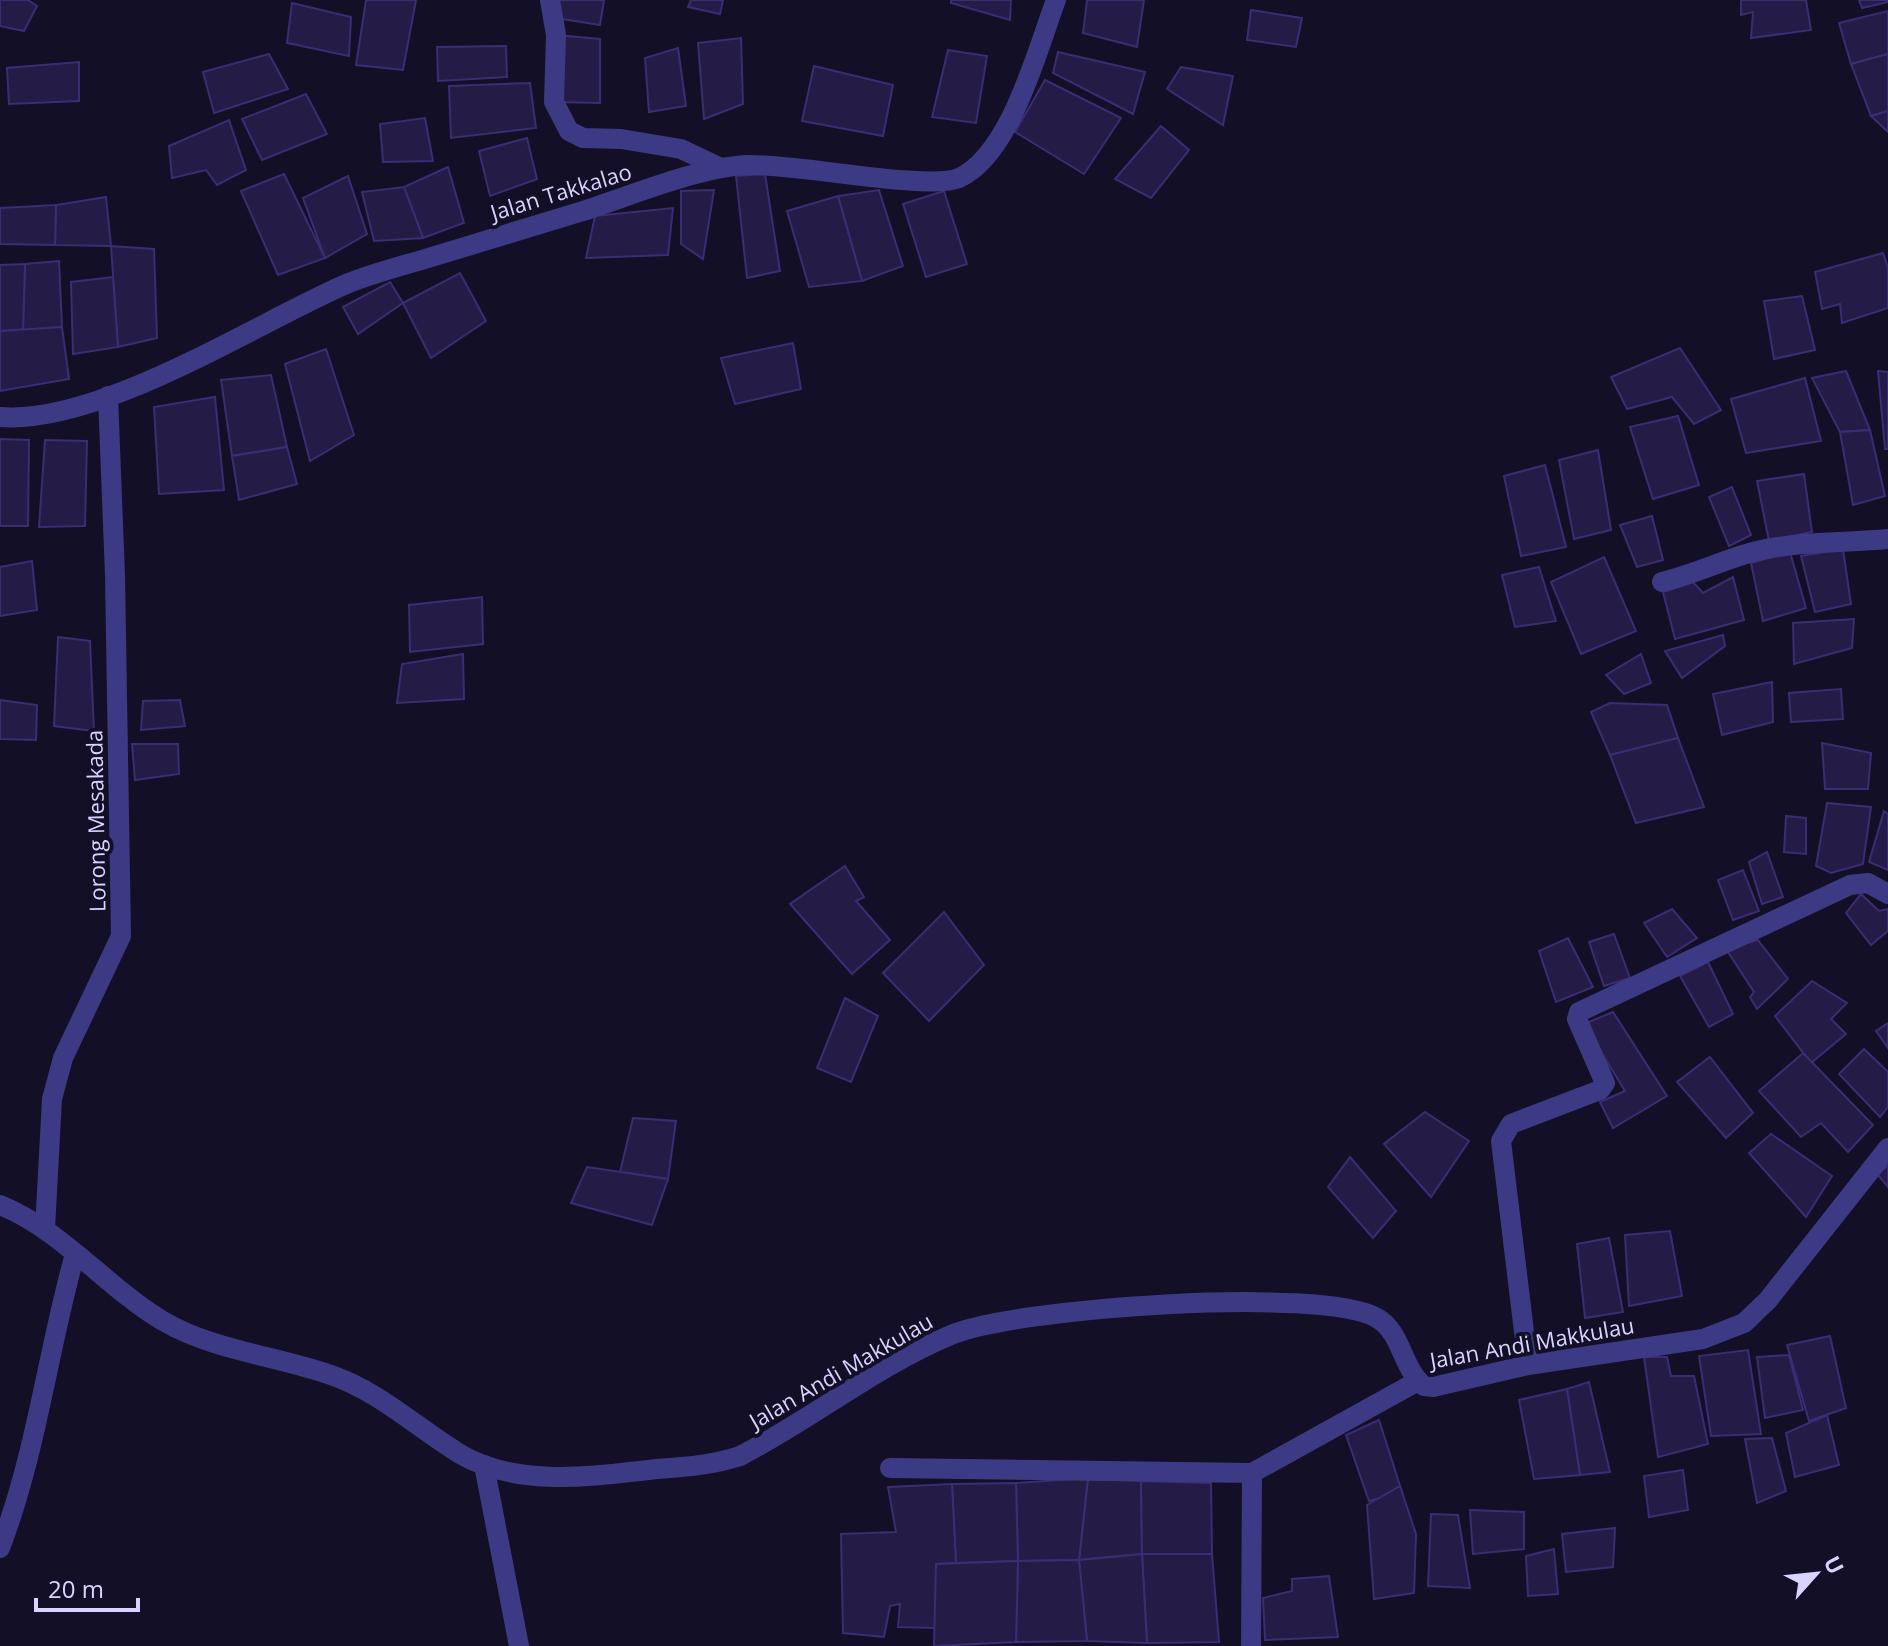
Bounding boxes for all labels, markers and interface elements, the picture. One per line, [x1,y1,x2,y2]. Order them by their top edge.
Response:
street label: Jalan Takkalao [485,155,635,227]
street label: Lorong Mesakada [78,730,112,912]
street label: Jalan Andi Makkulau [742,1305,938,1436]
street label: Jalan Andi Makkulau [1425,1309,1636,1375]
north arrow [1776,1534,1856,1614]
text: U [1818,1550,1852,1579]
scale bar [36,1562,138,1612]
text: 20 m [48,1572,104,1605]

